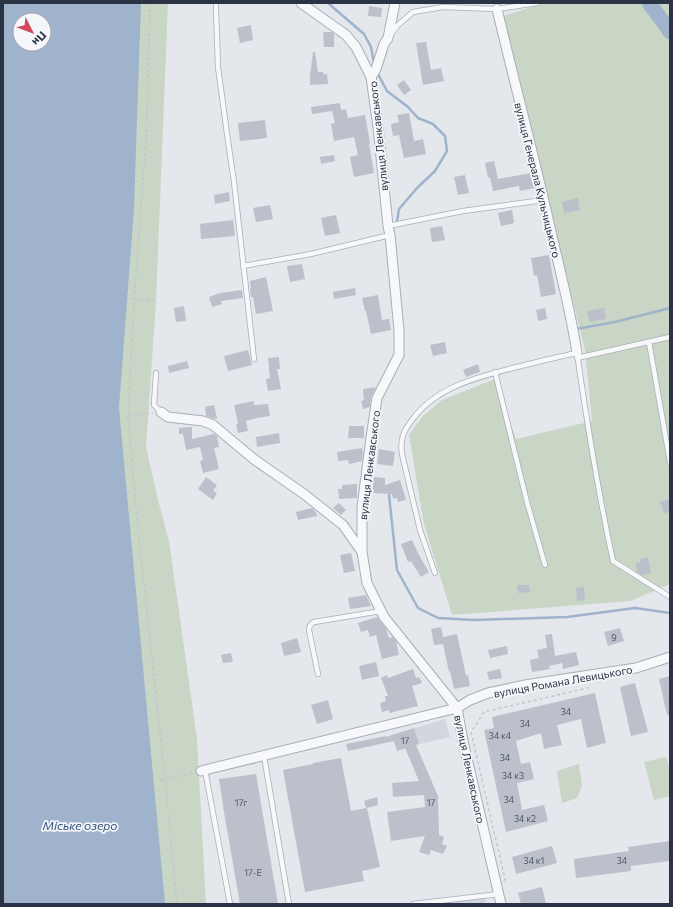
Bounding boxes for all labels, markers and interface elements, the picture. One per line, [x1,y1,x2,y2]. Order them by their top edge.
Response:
north arrow [12,12,52,52]
text: Пн [30,29,50,49]
street label: вулиця Ленкавського [366,80,390,192]
street label: вулиця Генерала Кульчицького [512,101,564,259]
street label: вулиця Ленкавського [356,409,382,521]
house number: 9 [611,632,617,643]
street label: вулиця Романа Левицького [493,662,634,700]
house number: 34 [561,706,572,717]
street label: вулиця Ленкавського [452,714,488,825]
house number: 34 [520,718,531,729]
house number: 34 к4 [489,730,512,741]
house number: 17 [401,735,410,746]
house number: 34 [500,752,511,763]
house number: 34 к3 [502,770,524,781]
house number: 34 [504,794,515,805]
house number: 17г [235,797,247,808]
house number: 17 [427,797,436,808]
house number: 34 к2 [514,813,536,824]
water label: Міське озеро [43,818,117,832]
house number: 34 к1 [524,855,544,866]
house number: 34 [617,855,628,866]
house number: 17-Е [244,867,262,878]

